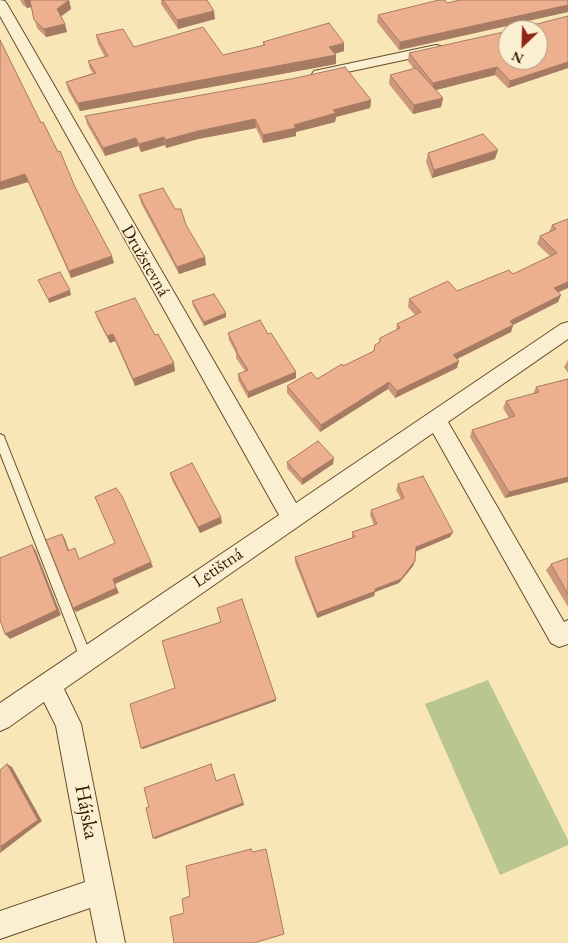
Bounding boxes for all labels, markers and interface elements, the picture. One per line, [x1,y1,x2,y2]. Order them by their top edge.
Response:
north arrow [498,20,548,70]
text: N [508,47,526,68]
street label: Družstevná [116,221,174,301]
street label: Letištná [189,543,247,593]
street label: Hájska [68,783,104,841]

